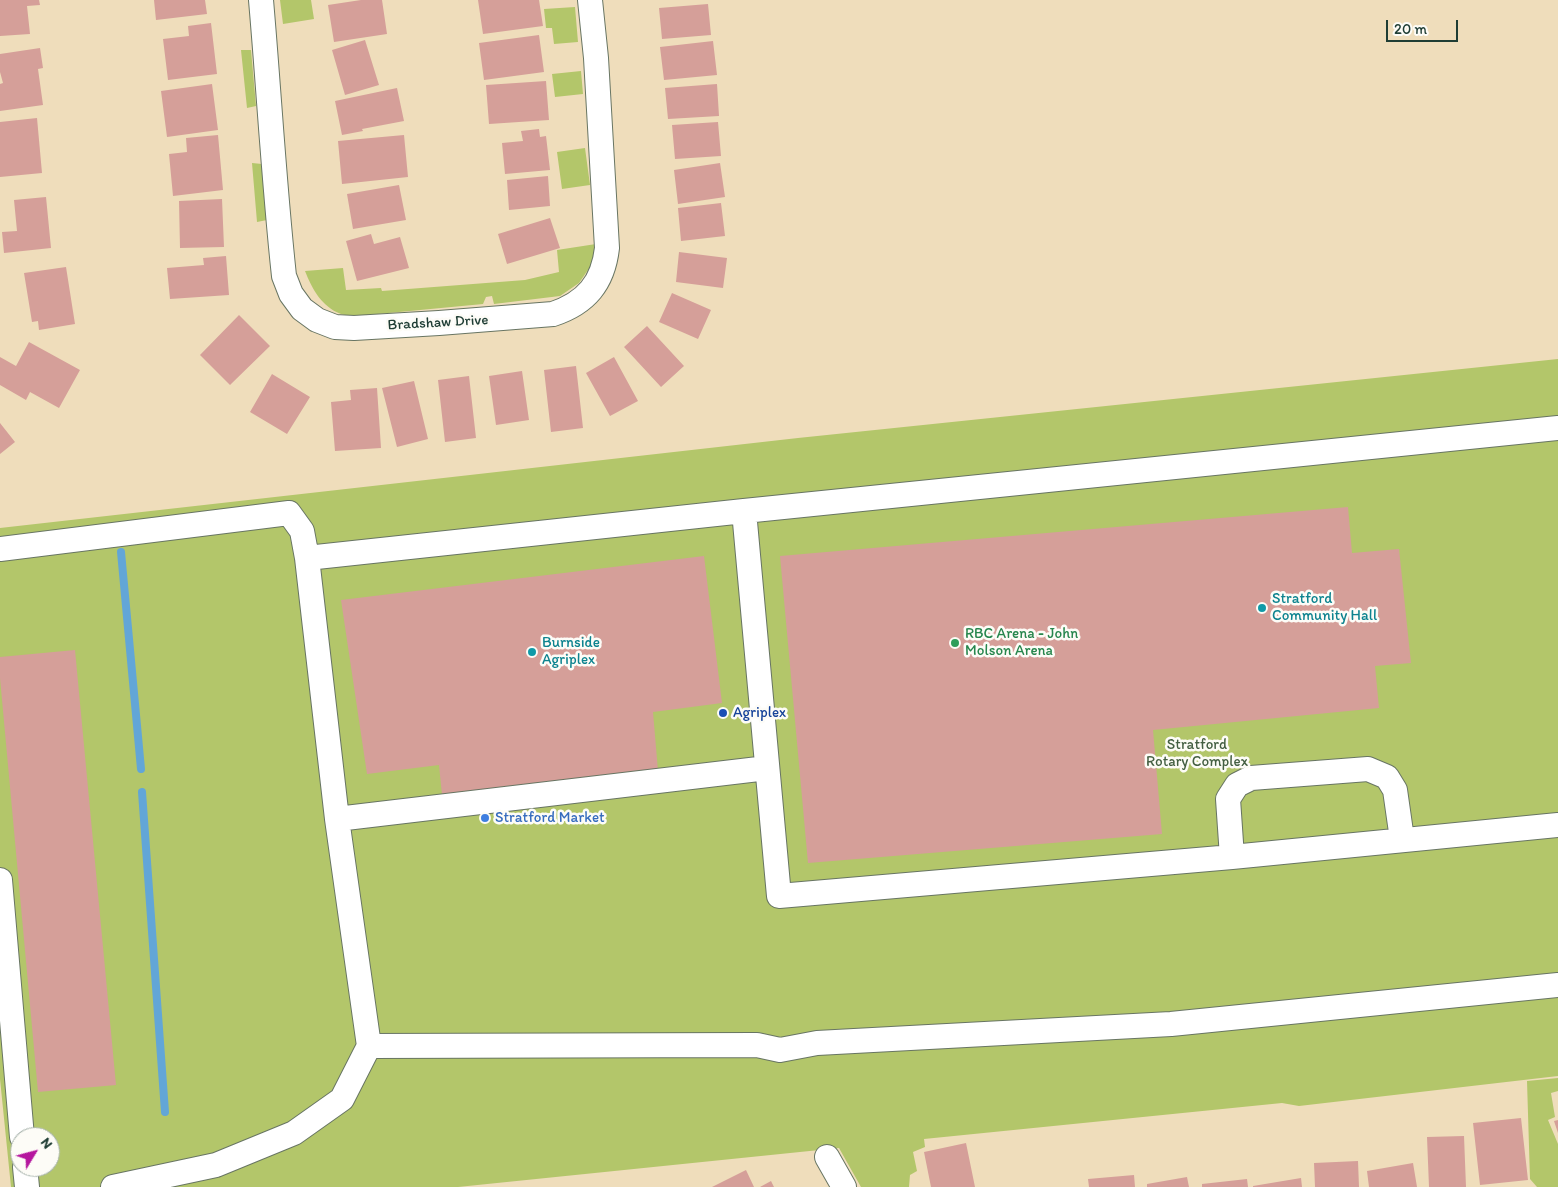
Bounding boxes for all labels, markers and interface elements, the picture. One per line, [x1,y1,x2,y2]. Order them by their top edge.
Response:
scale bar [1388,10,1460,42]
text: 20 m [1394,20,1427,38]
street label: Bradshaw Drive [387,311,489,335]
place label: Stratford Community Hall [1272,590,1377,625]
marker: Stratford Community Hall [1256,602,1268,614]
place label: RBC Arena - John Molson Arena [965,625,1078,660]
place label: Burnside Agriplex [542,634,600,669]
marker: RBC Arena - John Molson Arena [949,637,961,649]
marker: Burnside Agriplex [526,646,538,658]
place label: Agriplex [733,704,786,722]
marker: Agriplex [717,707,729,719]
park label: Stratford Rotary Complex [1146,736,1248,771]
place label: Stratford Market [495,809,605,827]
marker: Stratford Market [479,812,491,824]
north arrow [10,1127,60,1177]
text: N [37,1134,56,1152]

